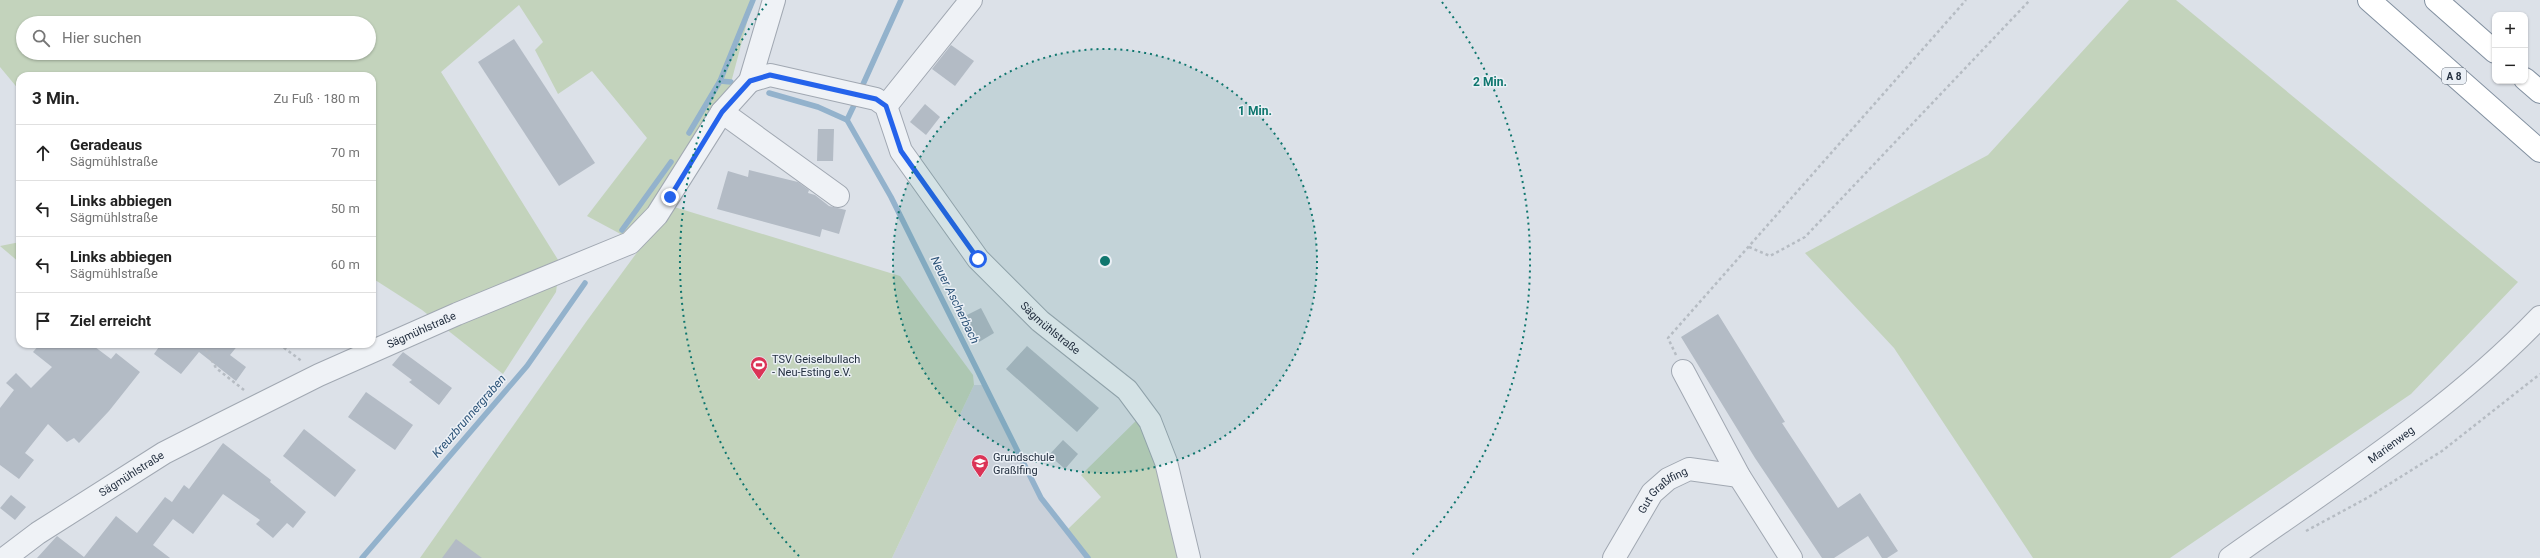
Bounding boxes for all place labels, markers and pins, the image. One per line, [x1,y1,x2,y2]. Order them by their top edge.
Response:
centre of rings [1098,254,1112,268]
place label: TSV Geiselbullach - Neu-Esting e.V. [772,353,860,379]
sports icon: TSV Geiselbullach - Neu-Esting e.V. [749,355,769,380]
place label: Grundschule Graßlfing [993,451,1055,477]
school or university icon: Grundschule Graßlfing [970,453,990,478]

